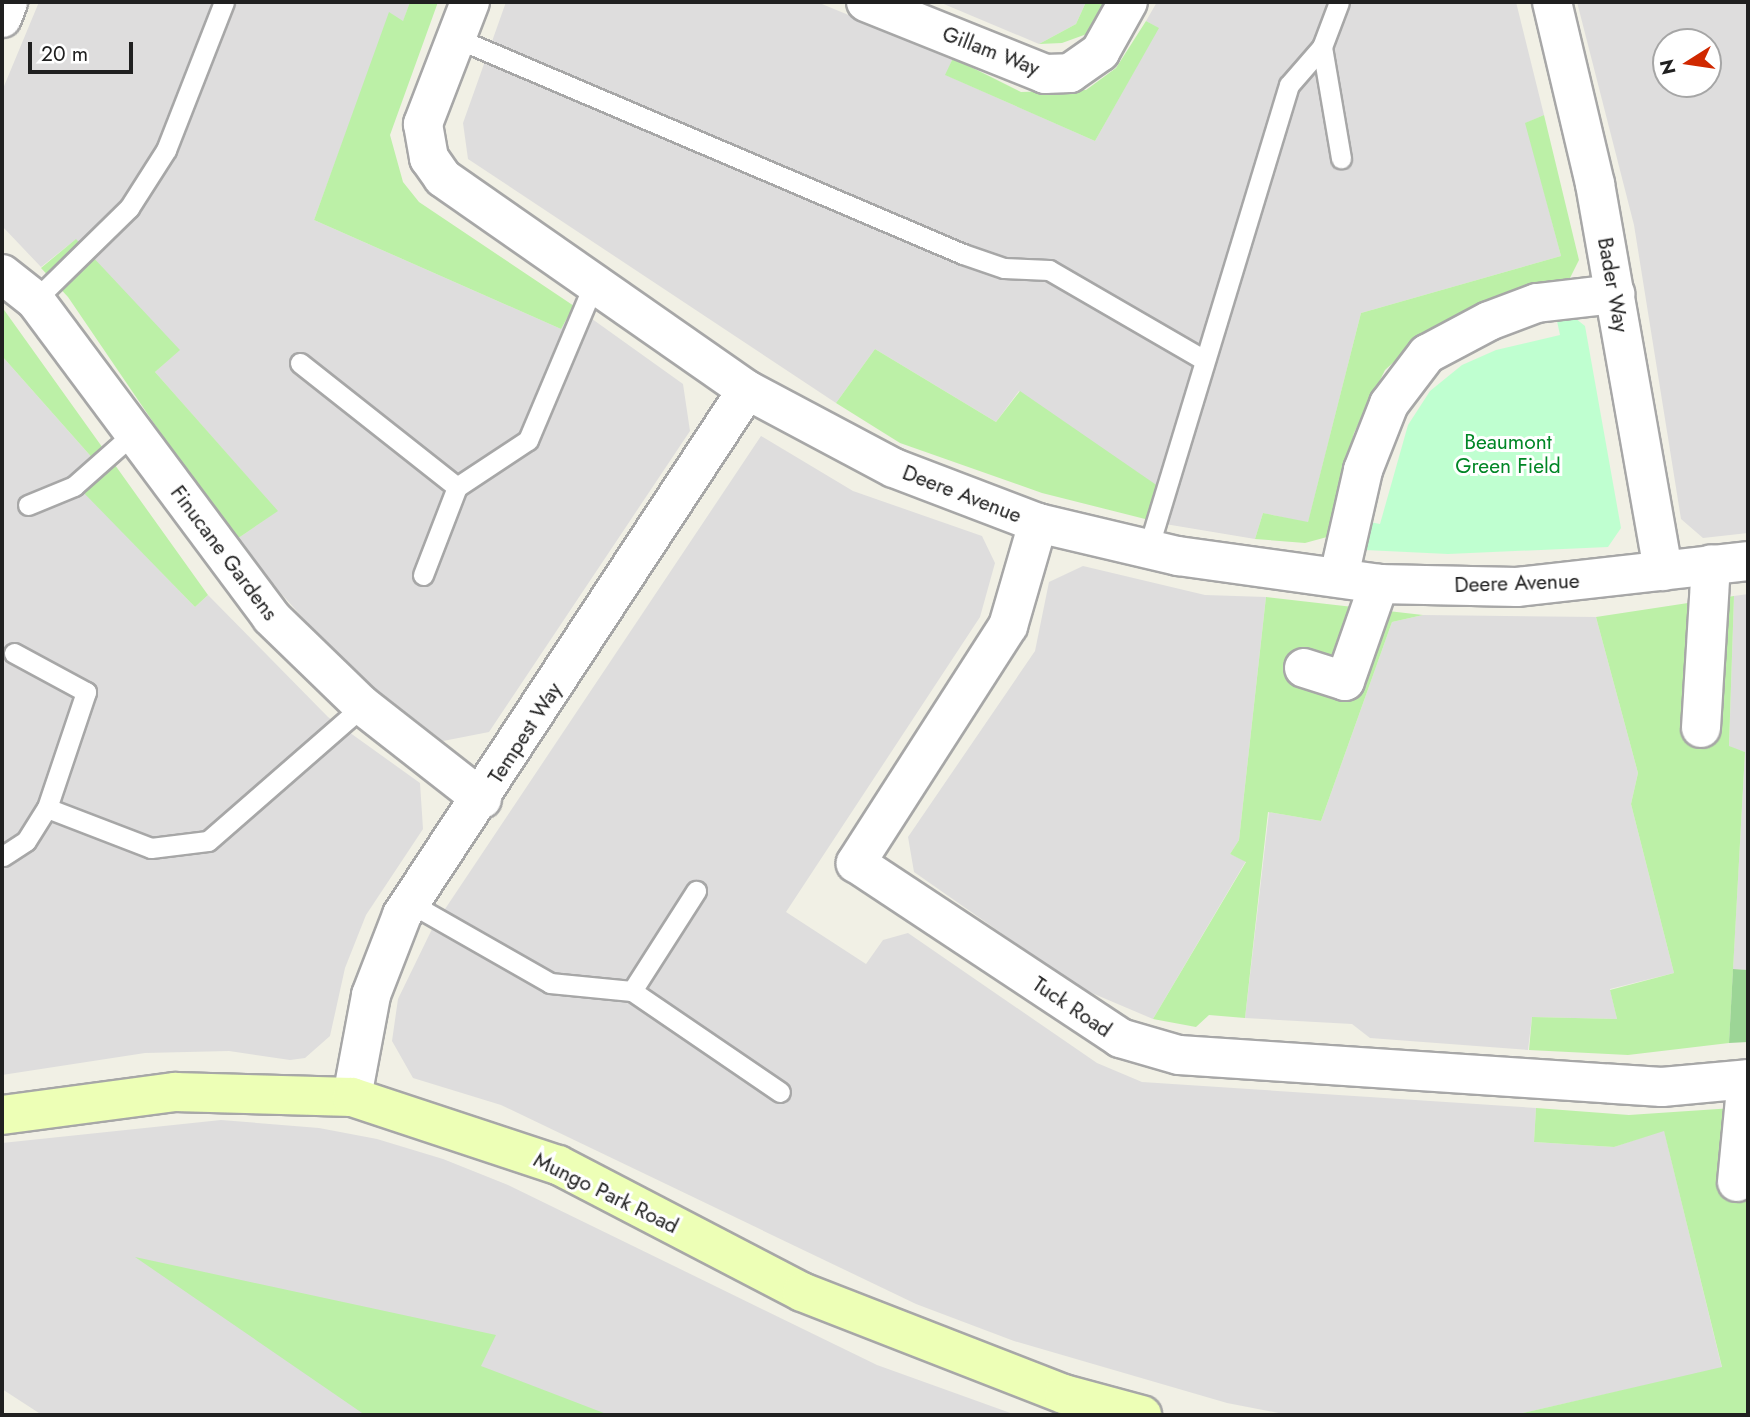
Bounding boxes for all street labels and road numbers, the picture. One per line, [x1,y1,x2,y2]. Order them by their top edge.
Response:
street label: Gillam Way [939,21,1043,81]
street label: Bader Way [1592,236,1634,334]
street label: Deere Avenue [899,460,1025,528]
street label: Finucane Gardens [165,481,283,625]
street label: Deere Avenue [1454,568,1580,598]
street label: Tempest Way [483,678,567,788]
street label: Tuck Road [1028,971,1116,1043]
street label: Mungo Park Road [530,1147,682,1239]

